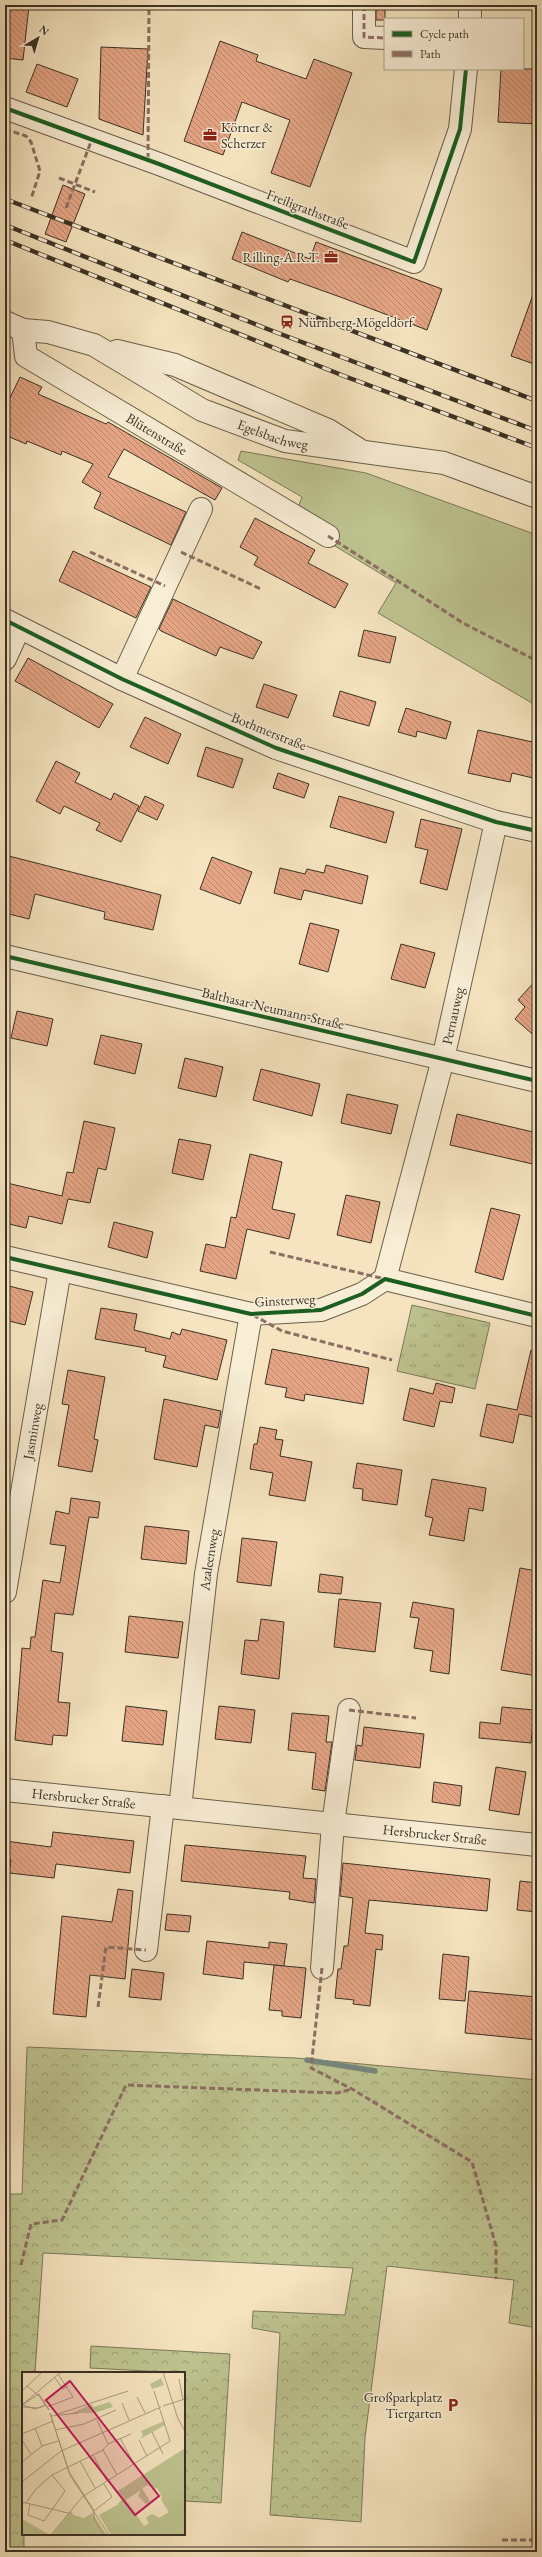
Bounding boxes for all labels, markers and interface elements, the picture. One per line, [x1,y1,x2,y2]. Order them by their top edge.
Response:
north arrow [18,18,58,58]
legend [384,18,524,70]
text: N [36,22,52,38]
text: Cycle path [420,26,469,42]
text: Path [420,46,441,62]
place label: Körner & Scherzer [221,118,273,152]
office icon: Körner & Scherzer [202,127,218,143]
street label: Freiligrathstraße [264,185,352,233]
place label: Rilling-A.R.T. [243,248,320,266]
office icon: Rilling-A.R.T. [323,249,339,265]
place label: Nürnberg-Mögeldorf [298,313,415,331]
station icon: Nürnberg-Mögeldorf [279,314,295,330]
street label: Blütenstraße [123,409,191,459]
street label: Egelsbachweg [235,415,310,453]
street label: Bothmerstraße [229,708,310,754]
street label: Balthasar-Neumann-Straße [200,983,347,1033]
street label: Pernauweg [438,984,468,1046]
street label: Ginsterweg [254,1289,317,1311]
street label: Jasminweg [19,1401,46,1462]
street label: Azaleenweg [195,1527,223,1592]
street label: Hersbrucker Straße [31,1784,137,1812]
street label: Hersbrucker Straße [382,1820,488,1849]
inset map [22,2372,185,2535]
place label: Großparkplatz Tiergarten [364,2388,443,2422]
parking icon: Großparkplatz Tiergarten [445,2397,461,2413]

